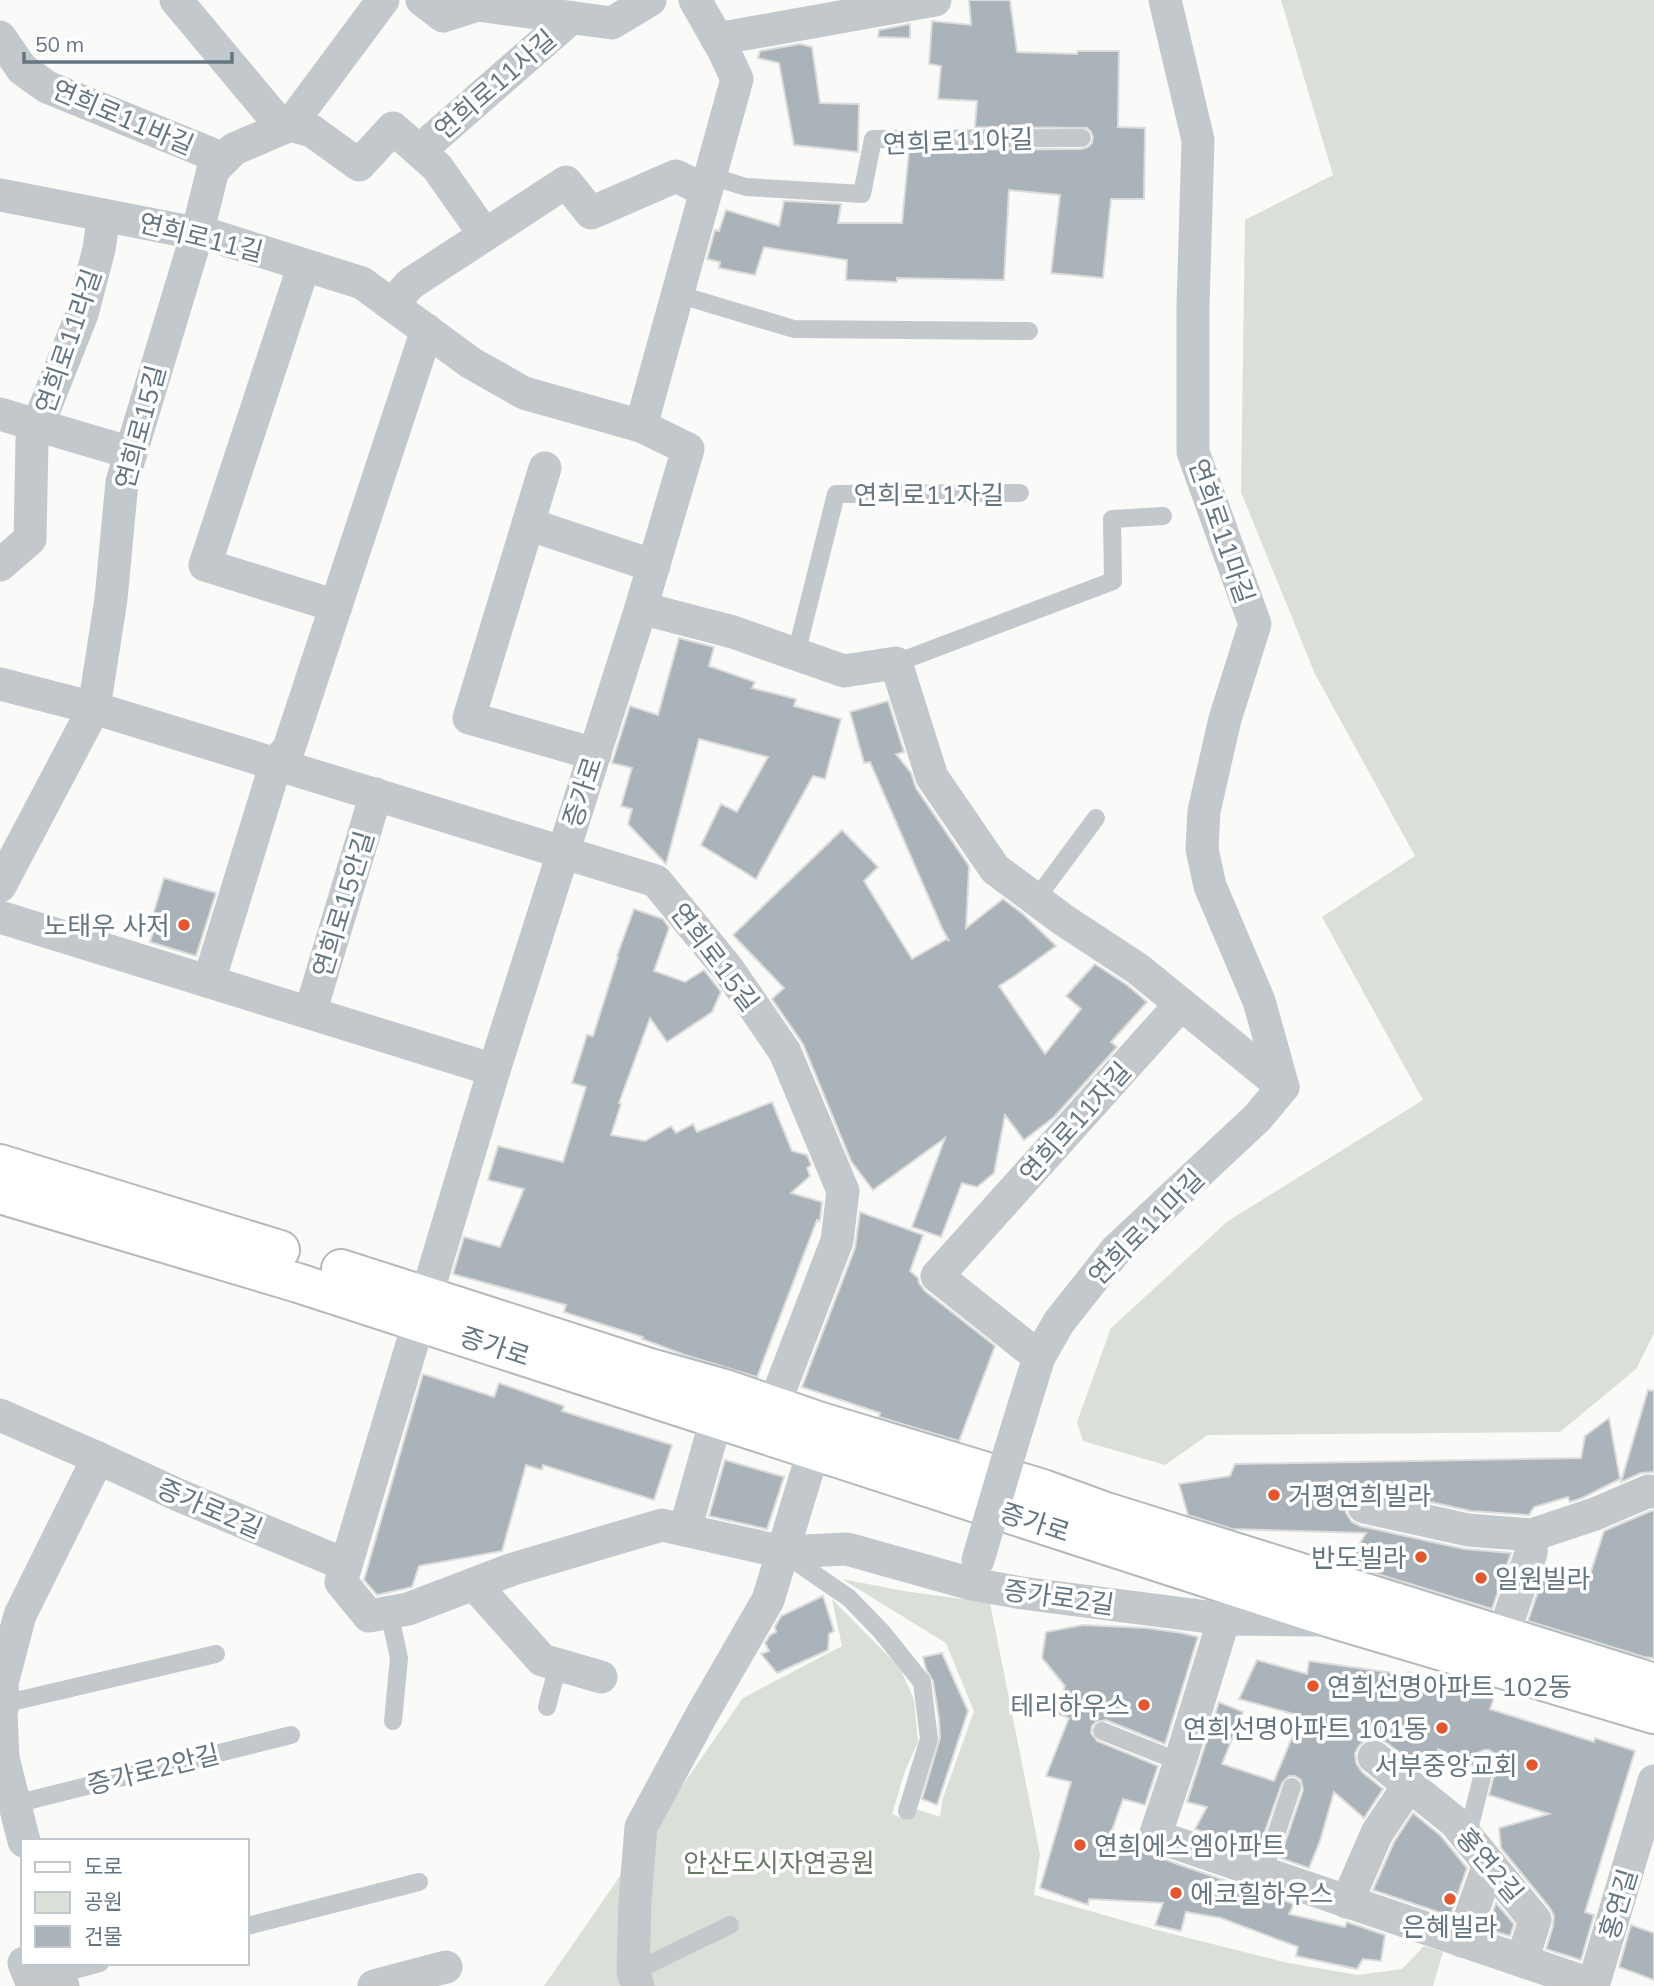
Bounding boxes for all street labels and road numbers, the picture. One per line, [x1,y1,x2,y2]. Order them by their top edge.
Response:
street label: 연희로11사길 [427,22,563,146]
street label: 연희로11바길 [47,72,199,162]
street label: 연희로11아길 [882,122,1034,160]
street label: 연희로11길 [135,206,267,268]
street label: 연희로11라길 [28,264,108,418]
street label: 연희로15길 [108,361,172,493]
street label: 연희로11마길 [1182,454,1262,608]
street label: 연희로11자길 [854,478,1004,511]
street label: 증가로 [555,753,609,831]
street label: 연희로15안길 [305,827,381,981]
street label: 연희로15길 [664,896,766,1018]
street label: 연희로11자길 [1012,1055,1138,1189]
street label: 연희로11마길 [1081,1162,1211,1292]
street label: 증가로 [456,1319,534,1373]
street label: 증가로2길 [152,1471,268,1545]
street label: 증가로 [996,1495,1074,1549]
street label: 증가로2길 [1002,1573,1116,1621]
street label: 증가로2안길 [83,1737,223,1801]
street label: 홍연2길 [1449,1821,1531,1909]
street label: 홍연길 [1592,1865,1644,1943]

